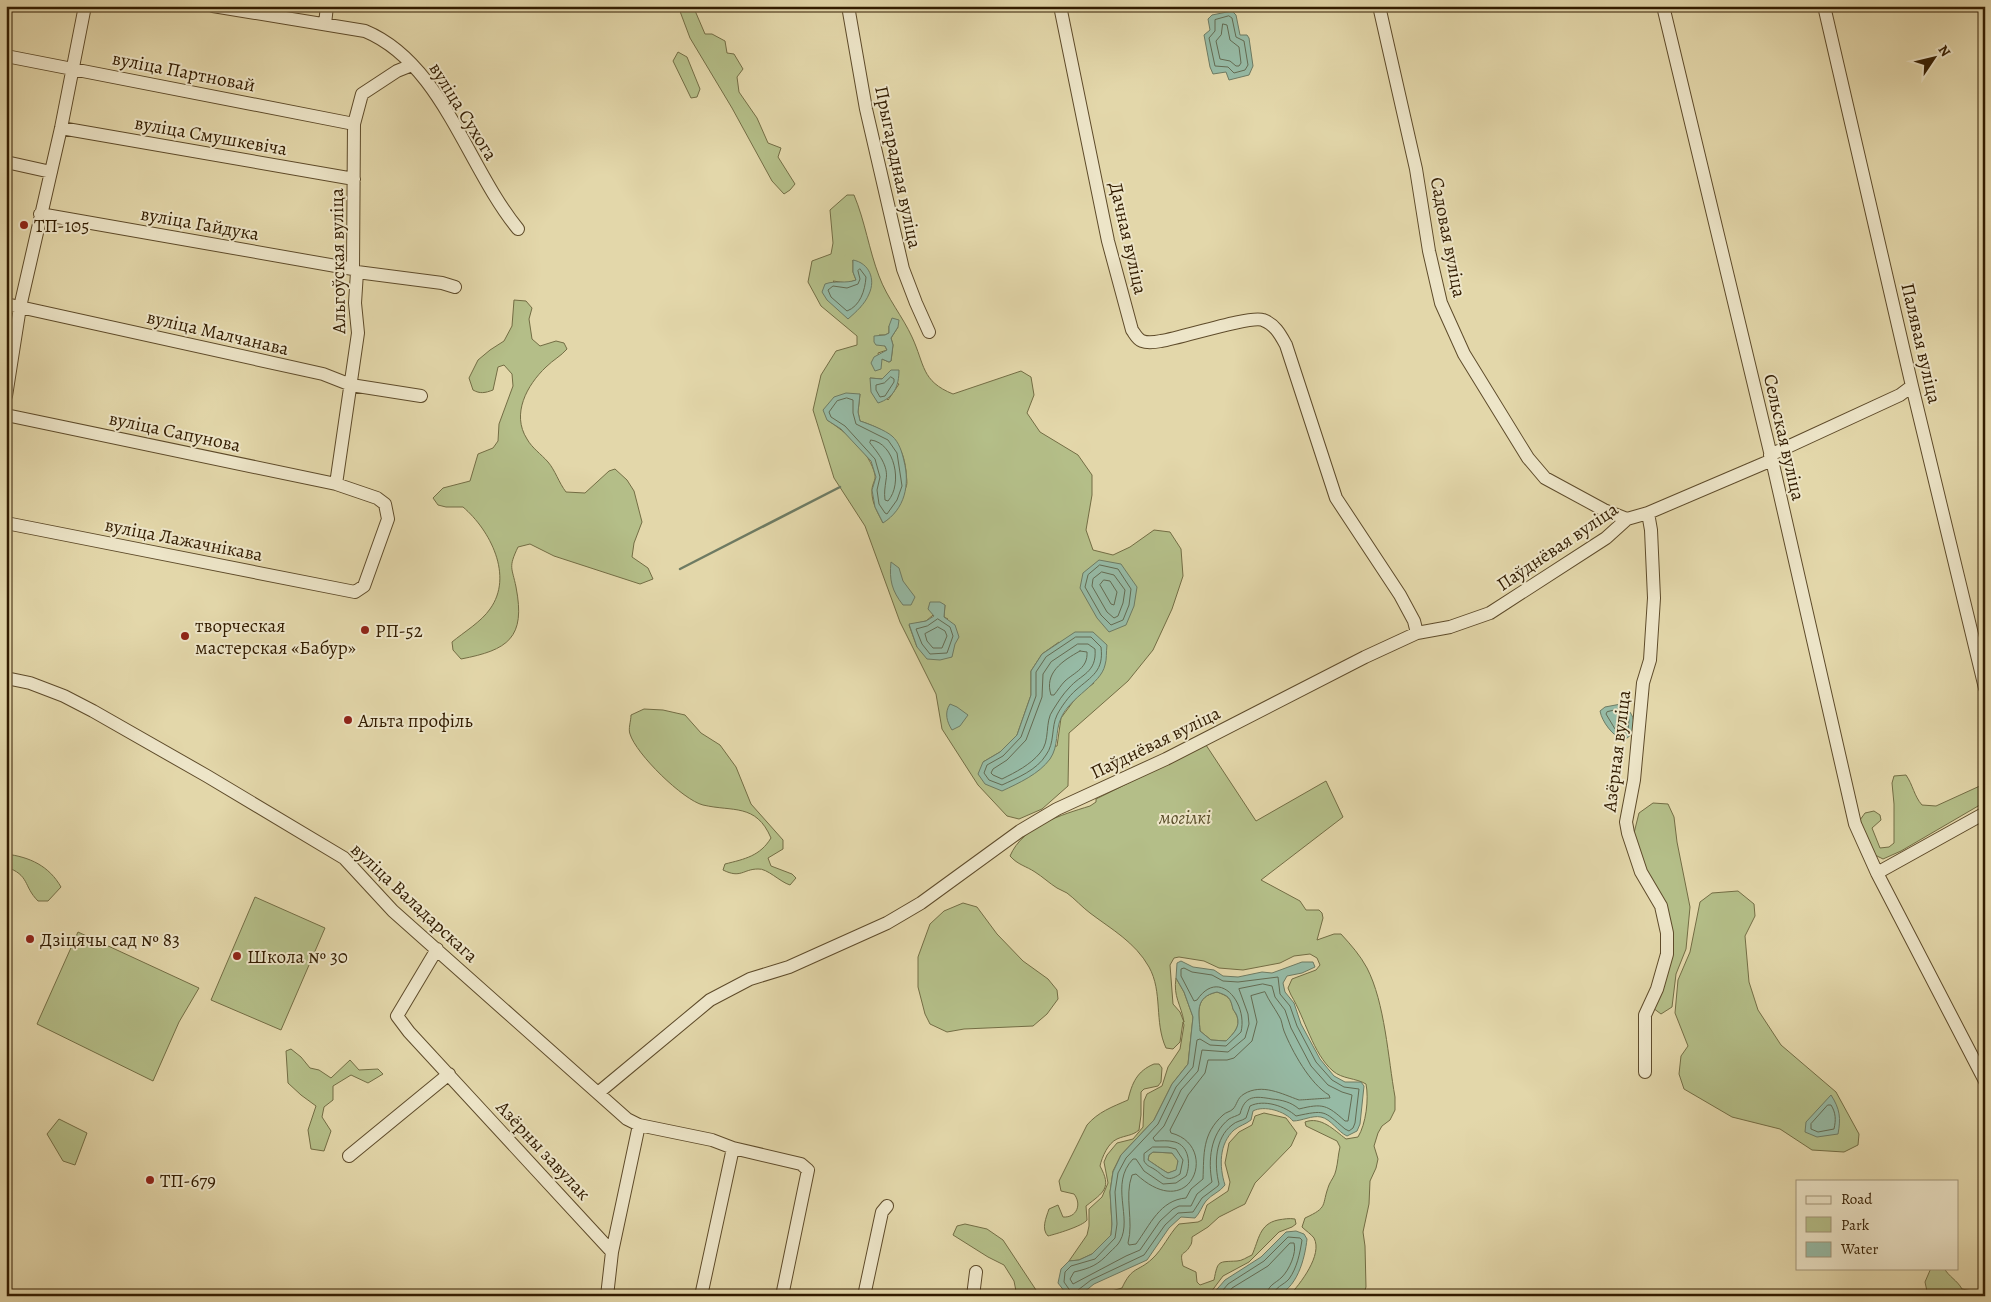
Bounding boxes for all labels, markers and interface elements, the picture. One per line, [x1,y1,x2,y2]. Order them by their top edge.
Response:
north arrow [1908,32,1958,82]
text: N [1934,41,1955,60]
street label: вуліца Партновай [110,45,258,99]
street label: вуліца Сухога [423,58,504,166]
street label: Прыгарадная вуліца [868,84,928,251]
street label: вуліца Смушкевіча [133,110,289,162]
street label: Садовая вуліца [1424,175,1472,300]
street label: Дачная вуліца [1102,180,1154,297]
street label: Альгоўская вуліца [324,188,352,335]
street label: вуліца Гайдука [139,201,261,247]
place label: ТП-105 [34,213,89,239]
marker: ТП-105 [18,219,30,231]
street label: Палявая вуліца [1895,280,1948,406]
street label: вуліца Малчанава [144,304,292,362]
street label: Сельская вуліца [1757,371,1811,503]
street label: вуліца Сапунова [107,405,243,459]
street label: Паўднёвая вуліца [1492,496,1624,597]
street label: вуліца Лажачнікава [103,512,265,568]
place label: творческая мастерская «Бабур» [195,613,356,661]
place label: РП-52 [375,618,423,644]
marker: РП-52 [359,624,371,636]
marker: творческая мастерская «Бабур» [179,630,191,642]
street label: Азёрная вуліца [1597,689,1637,814]
street label: Паўднёвая вуліца [1086,700,1225,786]
place label: Альта профіль [357,708,473,734]
marker: Альта профіль [342,714,354,726]
park label: могілкі [1158,805,1211,831]
street label: вуліца Валадарскага [345,837,484,969]
place label: Дзіцячы сад № 83 [40,927,180,953]
marker: Дзіцячы сад № 83 [24,933,36,945]
place label: Школа № 30 [247,944,348,970]
marker: Школа № 30 [231,950,243,962]
street label: Азёрны завулак [489,1094,597,1206]
place label: ТП-679 [160,1168,216,1194]
marker: ТП-679 [144,1174,156,1186]
legend [1796,1180,1958,1270]
text: Road [1841,1189,1873,1209]
text: Park [1841,1215,1870,1235]
text: Water [1840,1239,1878,1259]

